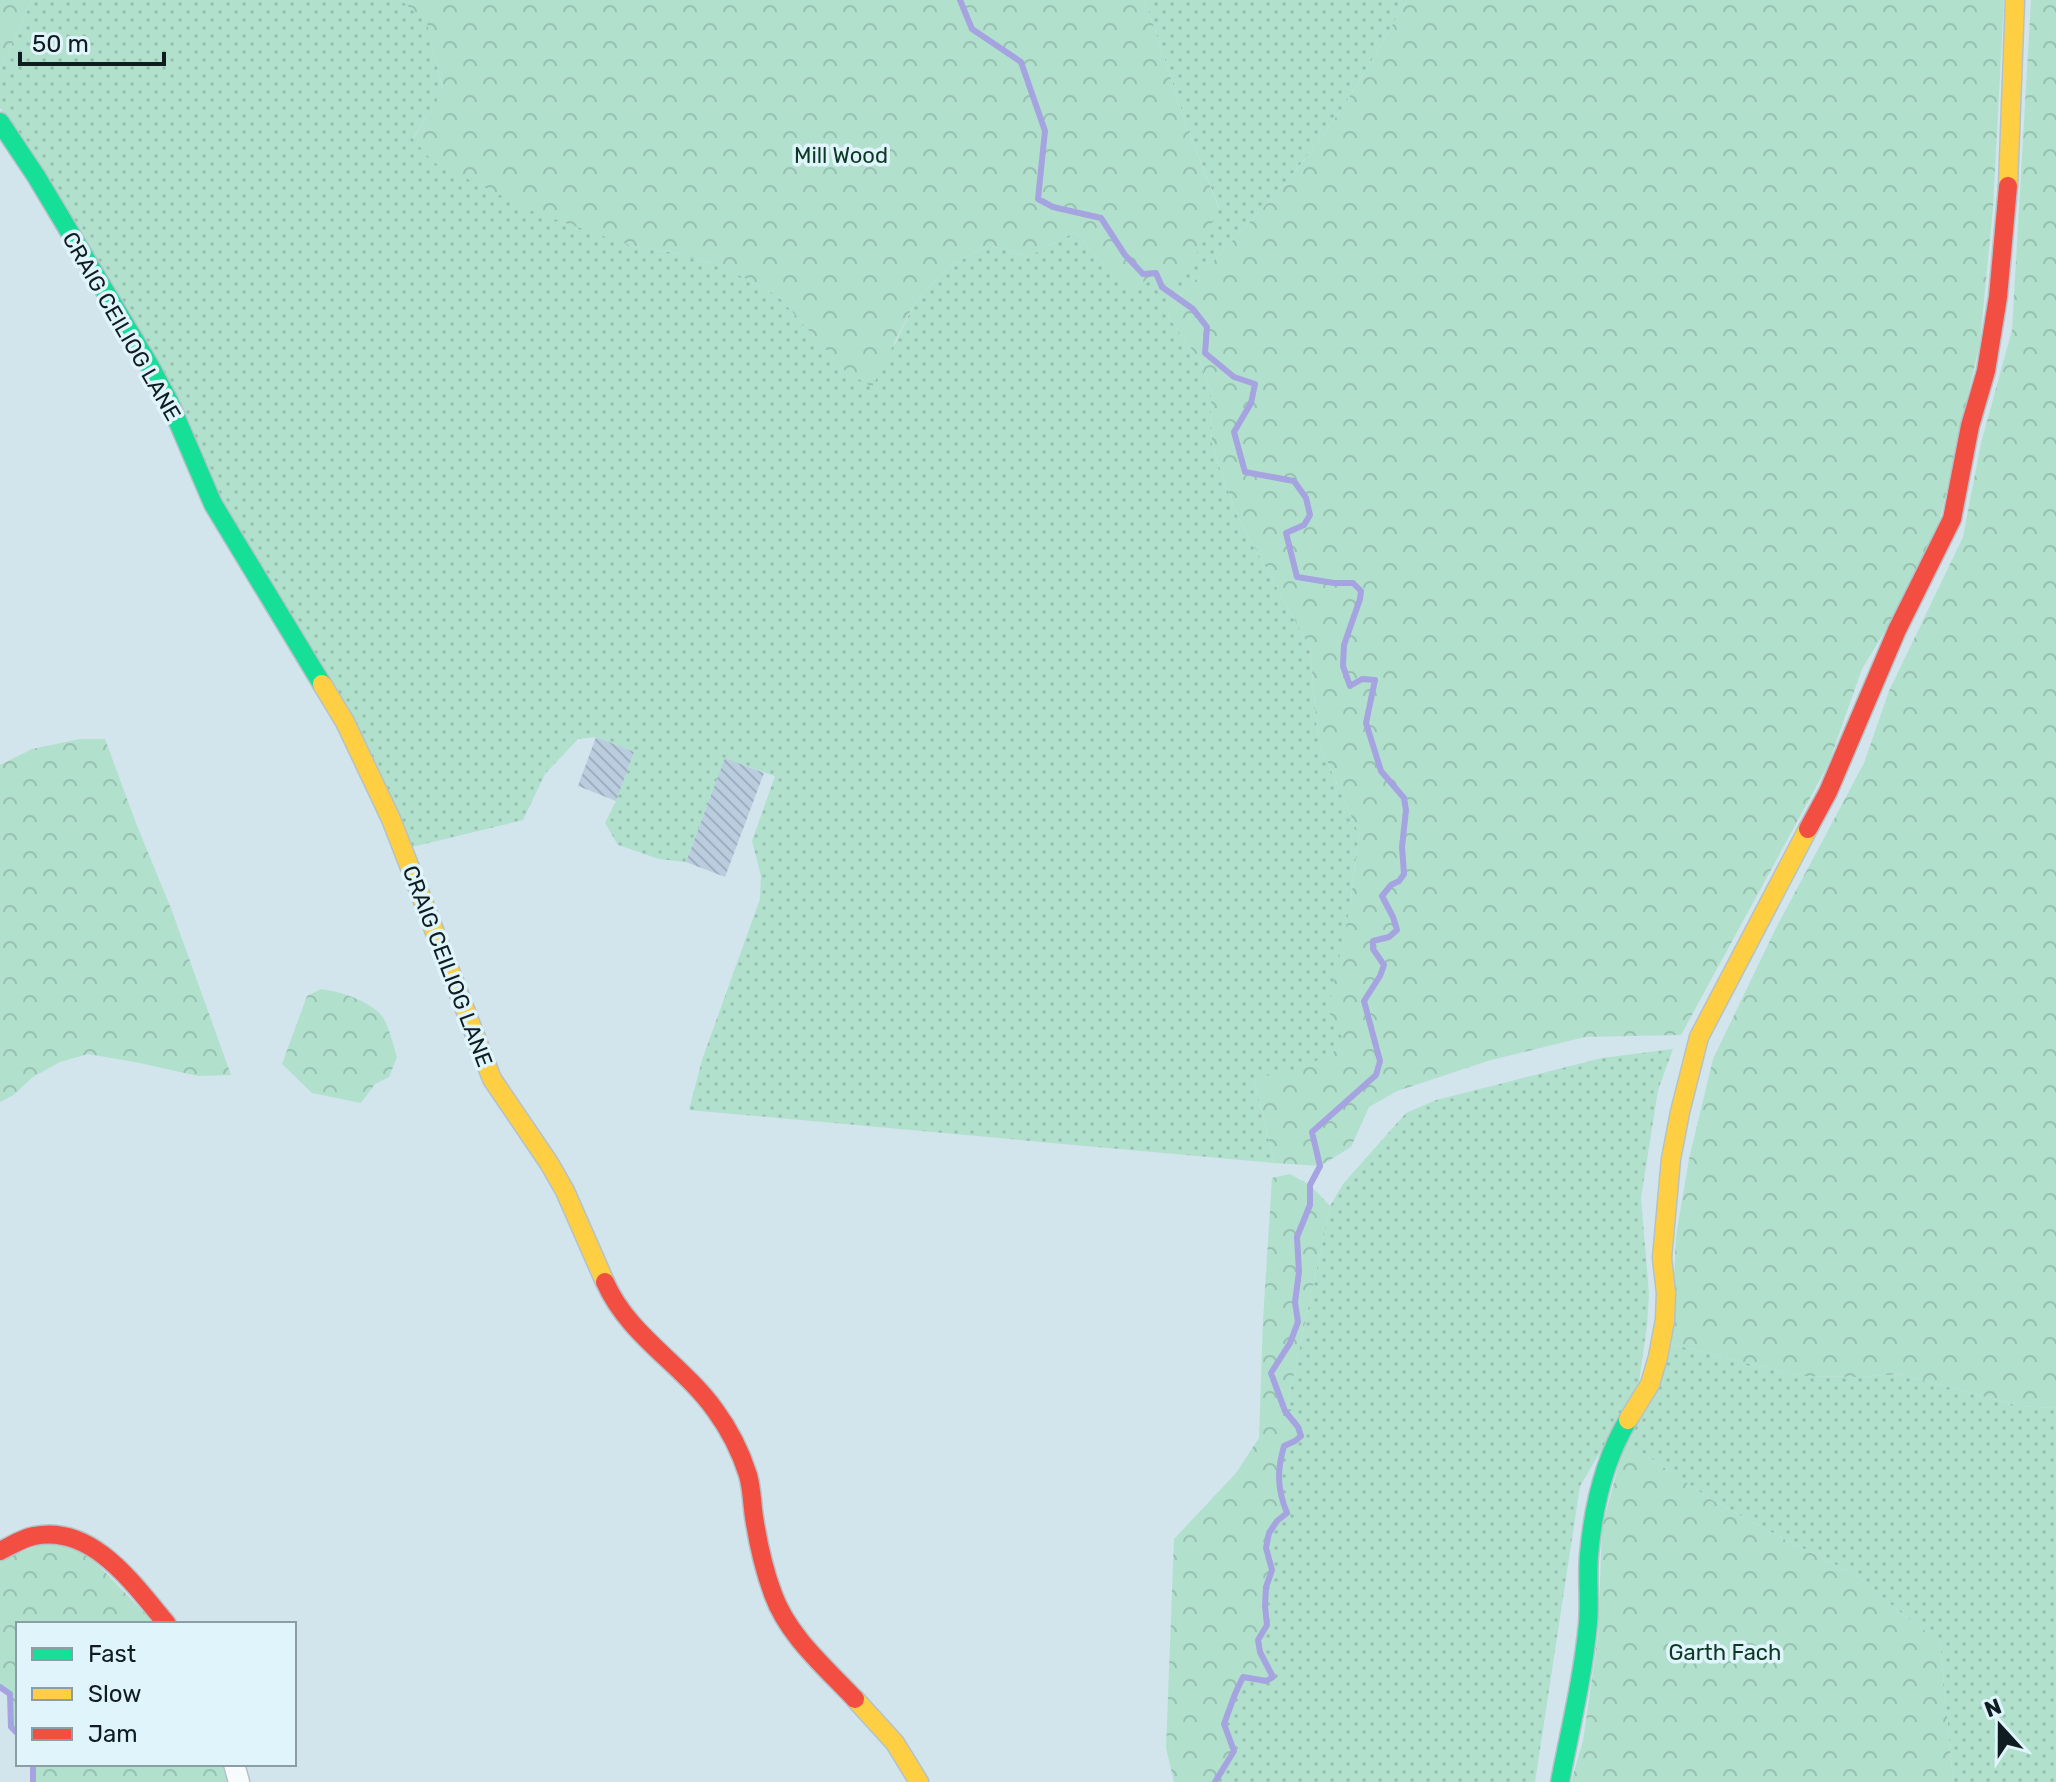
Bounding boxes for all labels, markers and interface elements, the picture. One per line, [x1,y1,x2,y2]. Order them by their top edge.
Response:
scale bar [20,16,164,66]
text: 50 m [32,30,89,58]
park label: Mill Wood [794,142,888,169]
street label: CRAIG CEILIOG LANE [56,227,187,425]
street label: CRAIG CEILIOG LANE [397,862,498,1071]
legend [16,1622,296,1766]
park label: Garth Fach [1669,1639,1781,1666]
text: Fast [88,1640,136,1668]
text: Slow [88,1680,141,1708]
north arrow [1960,1686,2040,1766]
text: N [1981,1692,2005,1723]
text: Jam [88,1720,138,1748]

